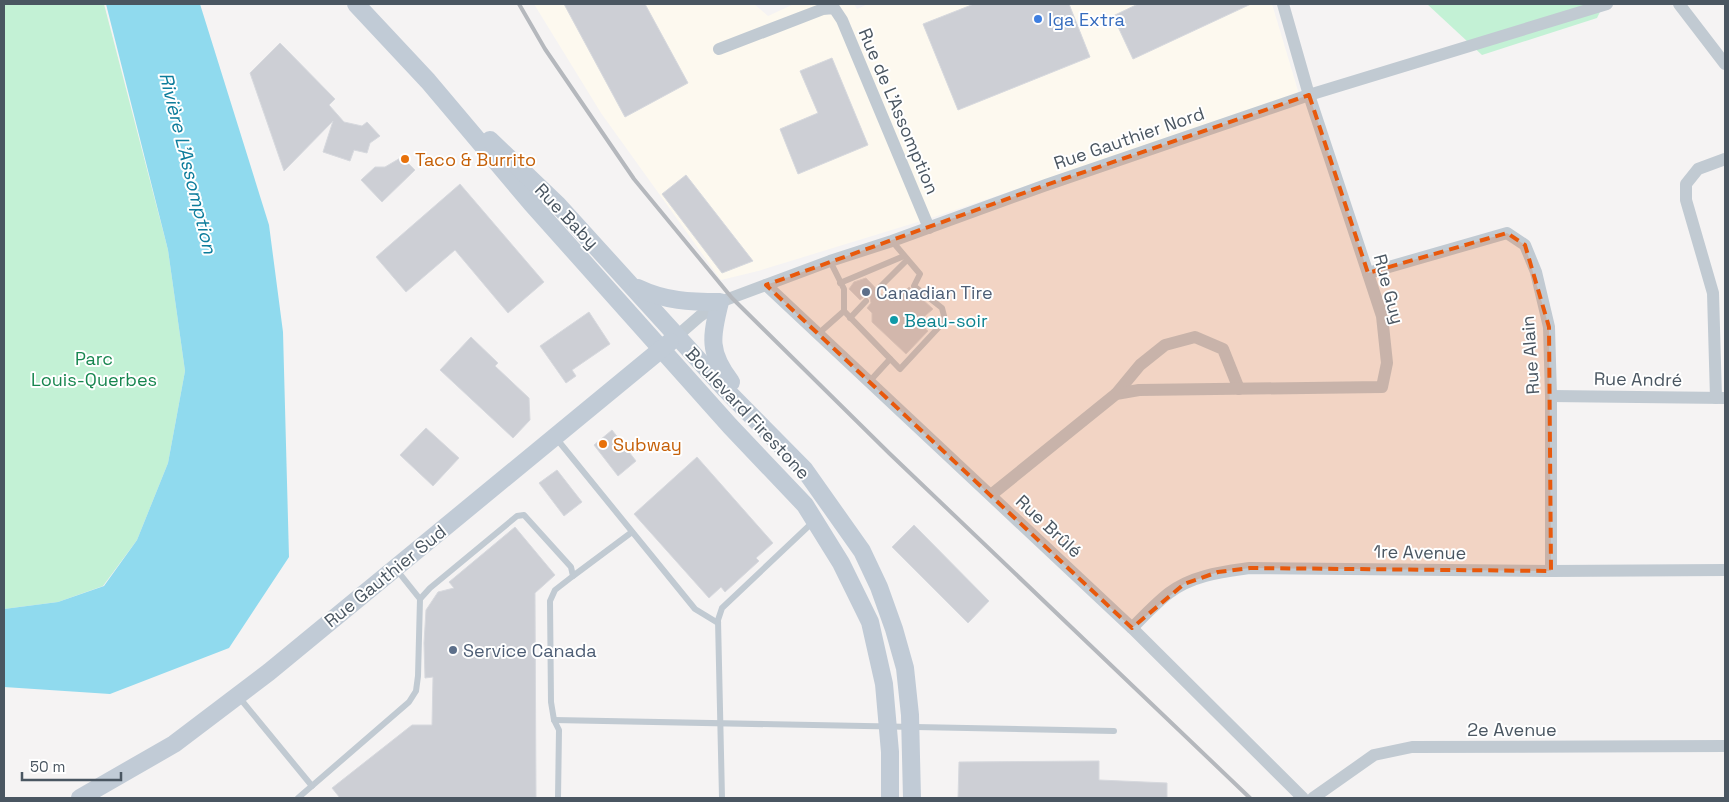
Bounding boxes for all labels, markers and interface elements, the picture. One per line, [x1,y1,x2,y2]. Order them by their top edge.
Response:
place label: Iga Extra [1048,8,1125,31]
marker: Iga Extra [1032,13,1044,25]
street label: Rue de L'Assomption [854,24,944,198]
water label: Rivière L'Assomption [153,70,223,257]
street label: Rue Gauthier Nord [1051,101,1207,175]
place label: Taco & Burrito [415,148,536,171]
marker: Taco & Burrito [399,153,411,165]
street label: Rue Baby [530,178,604,254]
street label: Rue Guy [1369,251,1409,327]
place label: Canadian Tire [876,281,993,304]
marker: Canadian Tire [860,286,872,298]
place label: Beau-soir [904,309,988,332]
marker: Beau-soir [888,314,900,326]
street label: Rue Alain [1516,315,1544,395]
street label: Boulevard Firestone [681,342,815,484]
park label: Parc Louis-Querbes [31,347,157,391]
street label: Rue André [1594,367,1682,391]
place label: Subway [613,433,682,456]
marker: Subway [597,438,609,450]
street label: Rue Brûlé [1011,489,1087,563]
street label: Rue Gauthier Sud [319,520,451,632]
street label: 1re Avenue [1374,540,1466,564]
place label: Service Canada [463,639,597,662]
marker: Service Canada [447,644,459,656]
street label: 2e Avenue [1467,718,1557,741]
scale bar [22,750,121,782]
text: 50 m [30,757,65,776]

